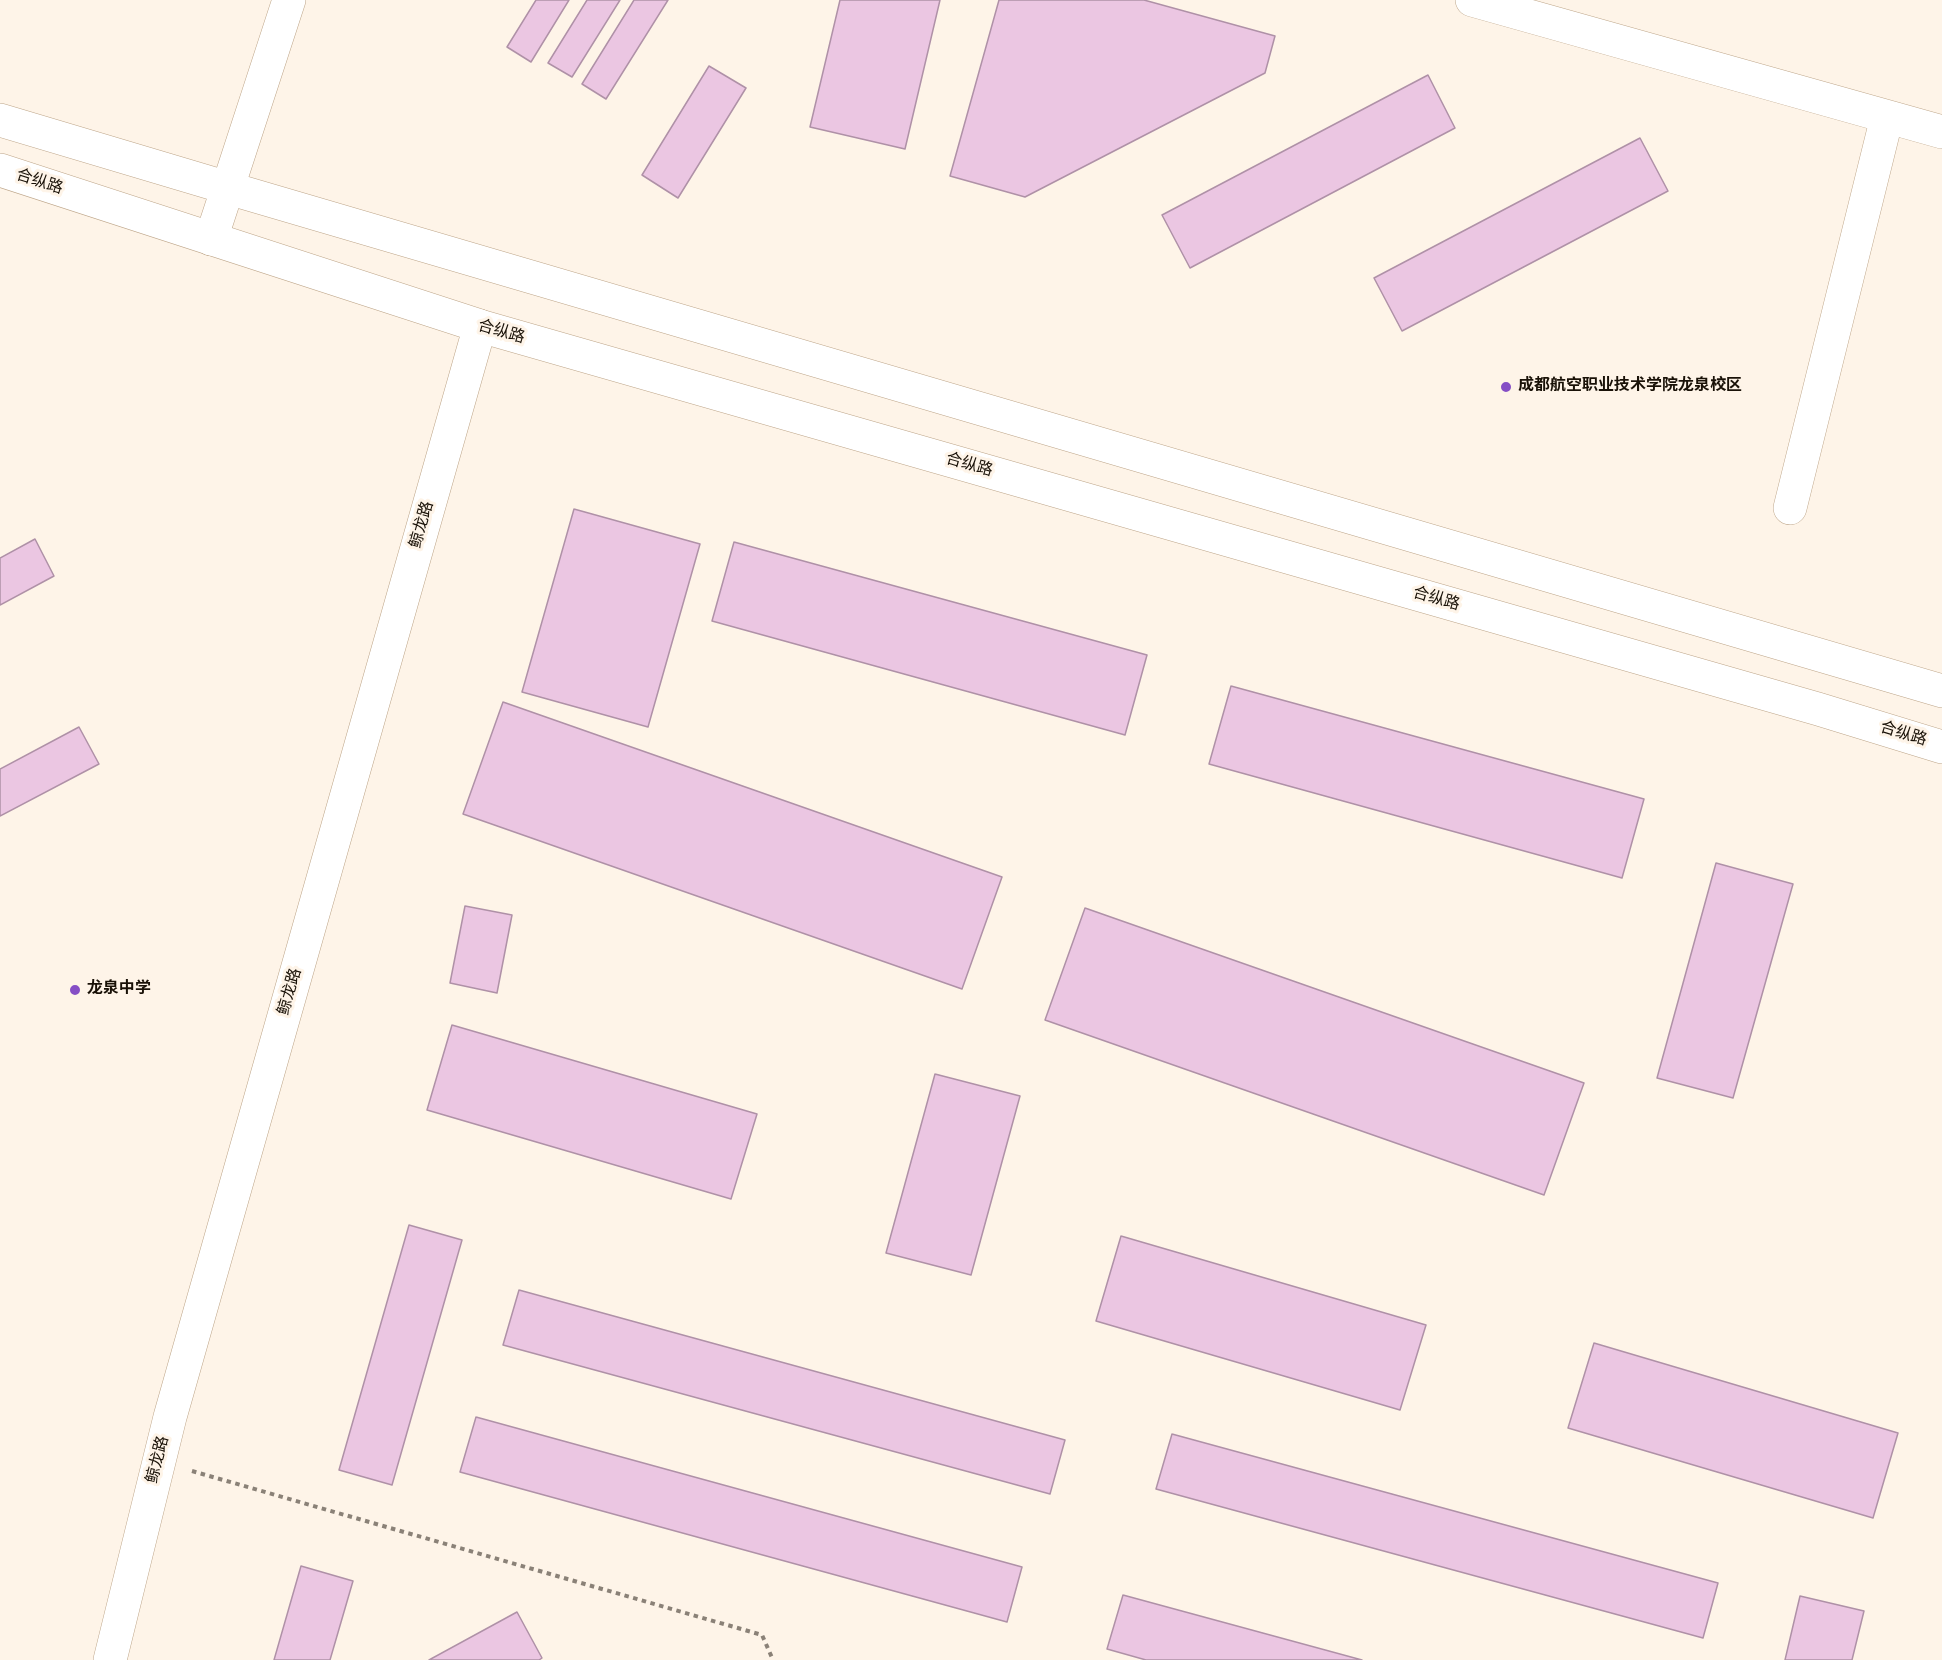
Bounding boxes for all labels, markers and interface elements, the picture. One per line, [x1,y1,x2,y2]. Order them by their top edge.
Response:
street label: 合纵路 [13,166,65,200]
street label: 合纵路 [475,317,527,349]
place label: 成都航空职业技术学院龙泉校区 [1518,377,1742,397]
marker: 成都航空职业技术学院龙泉校区 [1499,380,1513,394]
street label: 合纵路 [943,450,995,482]
street label: 鲸龙路 [407,499,439,551]
street label: 合纵路 [1410,584,1462,616]
street label: 合纵路 [1877,719,1929,751]
street label: 鲸龙路 [275,966,307,1018]
place label: 龙泉中学 [87,980,151,1000]
marker: 龙泉中学 [68,983,82,997]
street label: 鲸龙路 [144,1434,174,1486]

